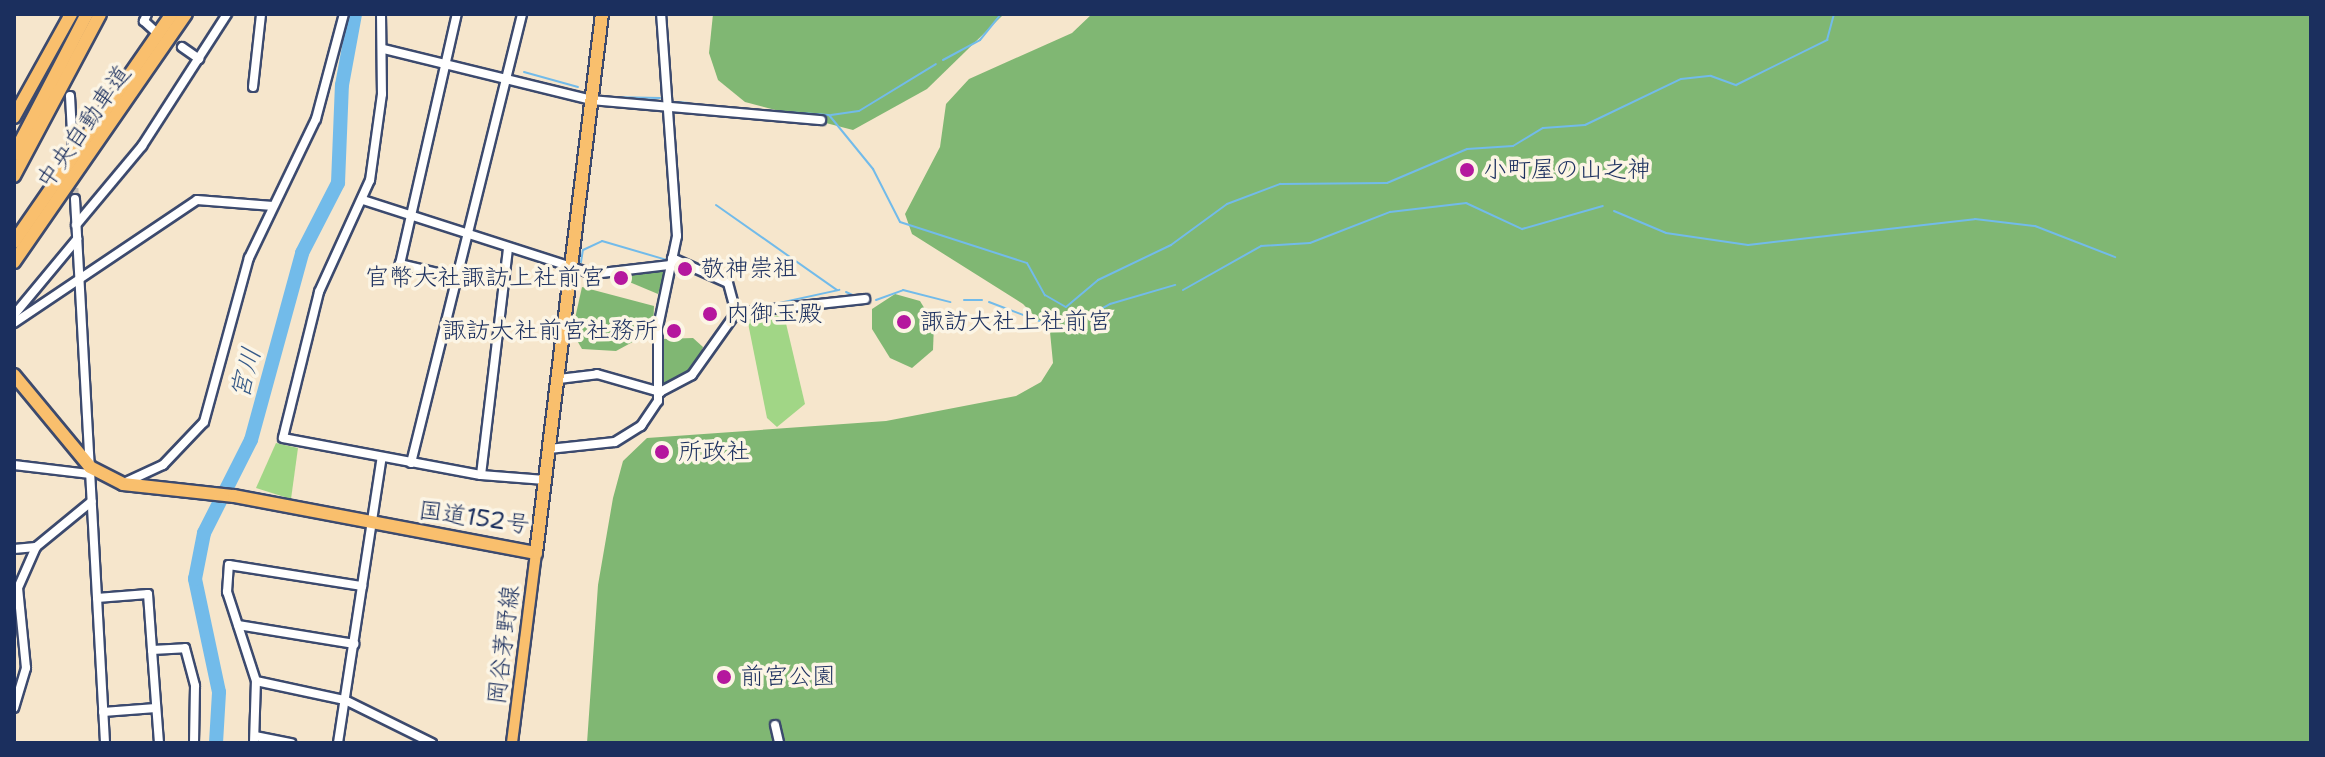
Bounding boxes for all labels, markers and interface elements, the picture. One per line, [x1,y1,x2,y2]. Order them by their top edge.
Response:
street label: 中央自動車道 [31,60,137,194]
place label: 小町屋の山之神 [1483,156,1651,184]
marker: 小町屋の山之神 [1458,161,1476,179]
place label: 敬神崇祖 [701,255,797,283]
marker: 敬神崇祖 [676,260,694,278]
place label: 官幣大社諏訪上社前宮 [365,264,605,292]
marker: 官幣大社諏訪上社前宮 [612,269,630,287]
place label: 内御玉殿 [726,300,822,328]
marker: 内御玉殿 [701,305,719,323]
place label: 諏訪大社上社前宮 [920,308,1112,336]
marker: 諏訪大社上社前宮 [895,313,913,331]
place label: 諏訪大社前宮社務所 [442,317,658,345]
marker: 諏訪大社前宮社務所 [665,322,683,340]
water label: 宮川 [223,344,267,402]
place label: 所政社 [678,438,750,466]
marker: 所政社 [653,443,671,461]
street label: 国道152号 [417,496,531,540]
street label: 岡谷茅野線 [482,584,526,706]
place label: 前宮公園 [740,663,836,691]
marker: 前宮公園 [715,668,733,686]

